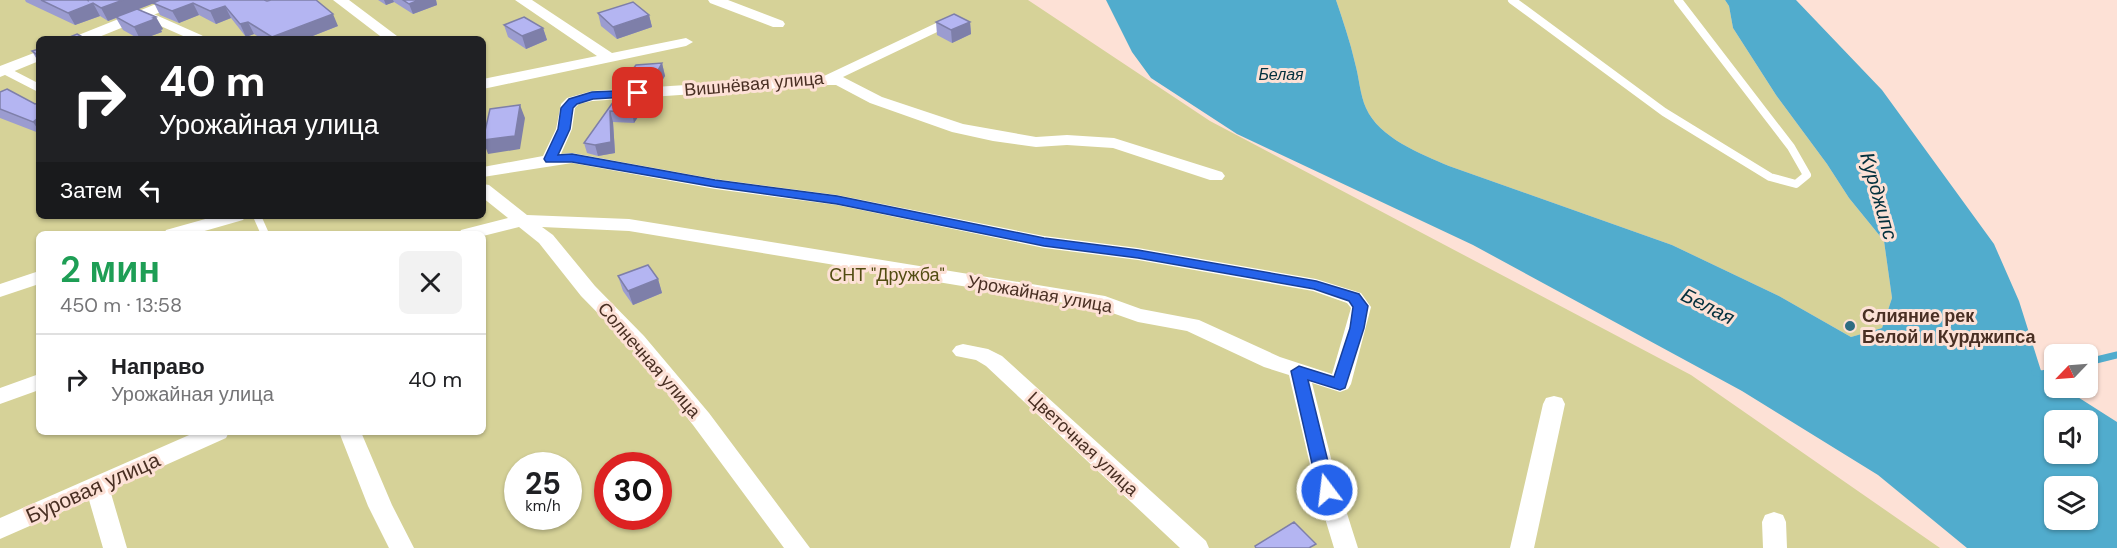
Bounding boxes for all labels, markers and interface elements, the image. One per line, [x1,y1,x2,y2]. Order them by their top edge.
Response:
text: 40 m [159,54,265,109]
icon: right [60,60,138,138]
water label: Белая [1258,64,1304,85]
street label: Вишнёвая улица [683,66,826,102]
pin [612,67,663,118]
icon: arrive [621,76,654,109]
text: Урожайная улица [159,107,379,142]
water label: Курджипс [1854,149,1904,243]
icon: left [134,174,167,207]
text: Затем [60,176,122,205]
text: 2 мин [60,246,160,293]
button: close [399,251,462,314]
park label: СНТ "Дружба" [829,263,945,287]
street label: Урожайная улица [966,269,1115,319]
water label: Белая [1677,282,1739,331]
text: 450 m · 13:58 [60,292,182,318]
street label: Солнечная улица [592,297,707,424]
place label: Слияние рек Белой и Курджипса [1862,304,2036,349]
marker: Слияние рек Белой и Курджипса [1843,319,1857,333]
north arrow [2044,344,2098,398]
map controls [2044,344,2098,530]
text: Направо [111,352,205,381]
icon: right [60,363,93,396]
text: 40 m [408,365,462,394]
text: Урожайная улица [111,381,274,407]
street label: Цветочная улица [1022,386,1144,502]
button: sound [2044,410,2098,464]
street label: Буровая улица [21,446,165,530]
speed limit sign: 30 [594,452,672,530]
position arrow [1295,458,1359,522]
text: 25 [525,464,561,503]
button: layers [2044,476,2098,530]
text: km/h [525,496,561,516]

